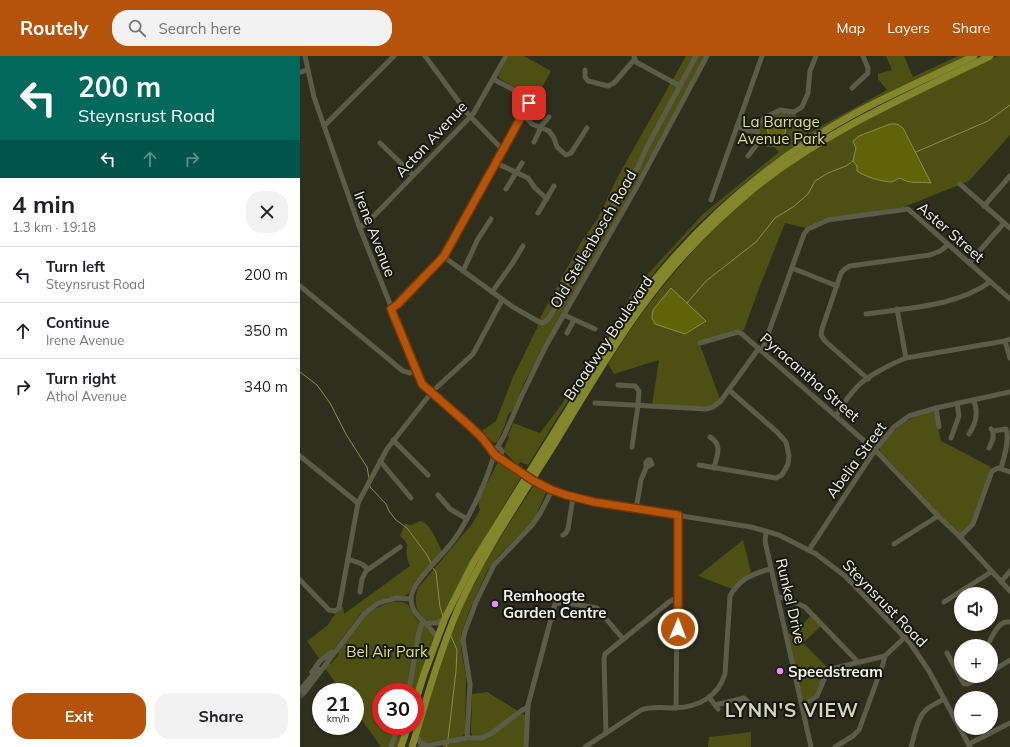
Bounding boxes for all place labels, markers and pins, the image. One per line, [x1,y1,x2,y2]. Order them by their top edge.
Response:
pin [512,86,546,120]
place label: Remhoogte Garden Centre [503,586,607,622]
marker: Remhoogte Garden Centre [490,599,500,609]
place label: Speedstream [788,662,883,681]
marker: Speedstream [775,666,785,676]

